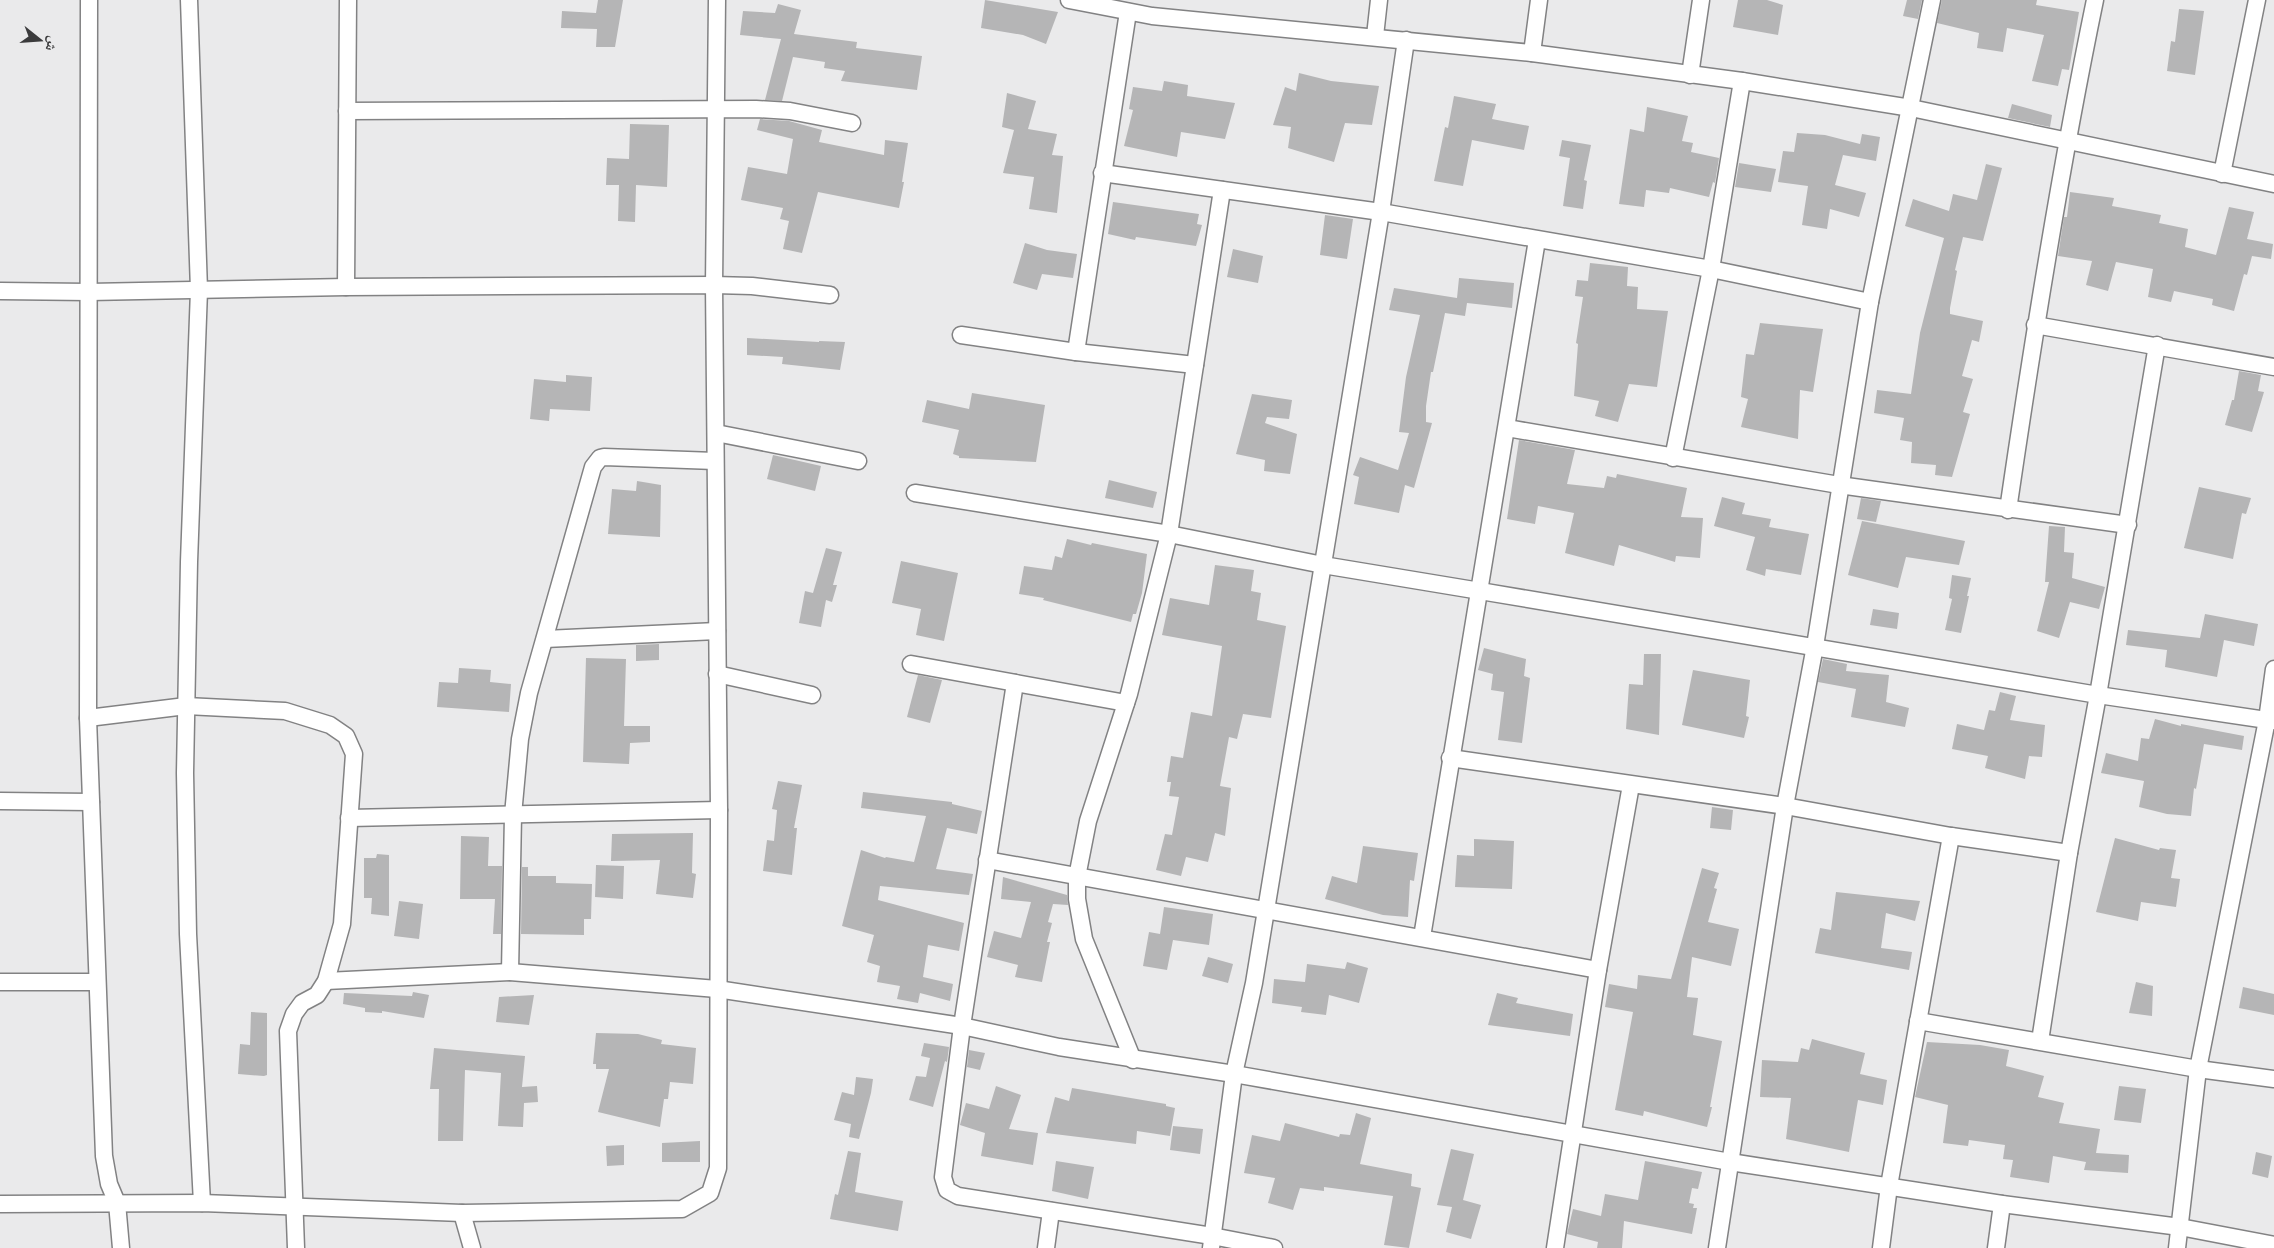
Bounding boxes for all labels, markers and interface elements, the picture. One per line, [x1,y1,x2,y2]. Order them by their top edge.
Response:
north arrow [15,15,65,65]
text: ش [42,34,61,53]

